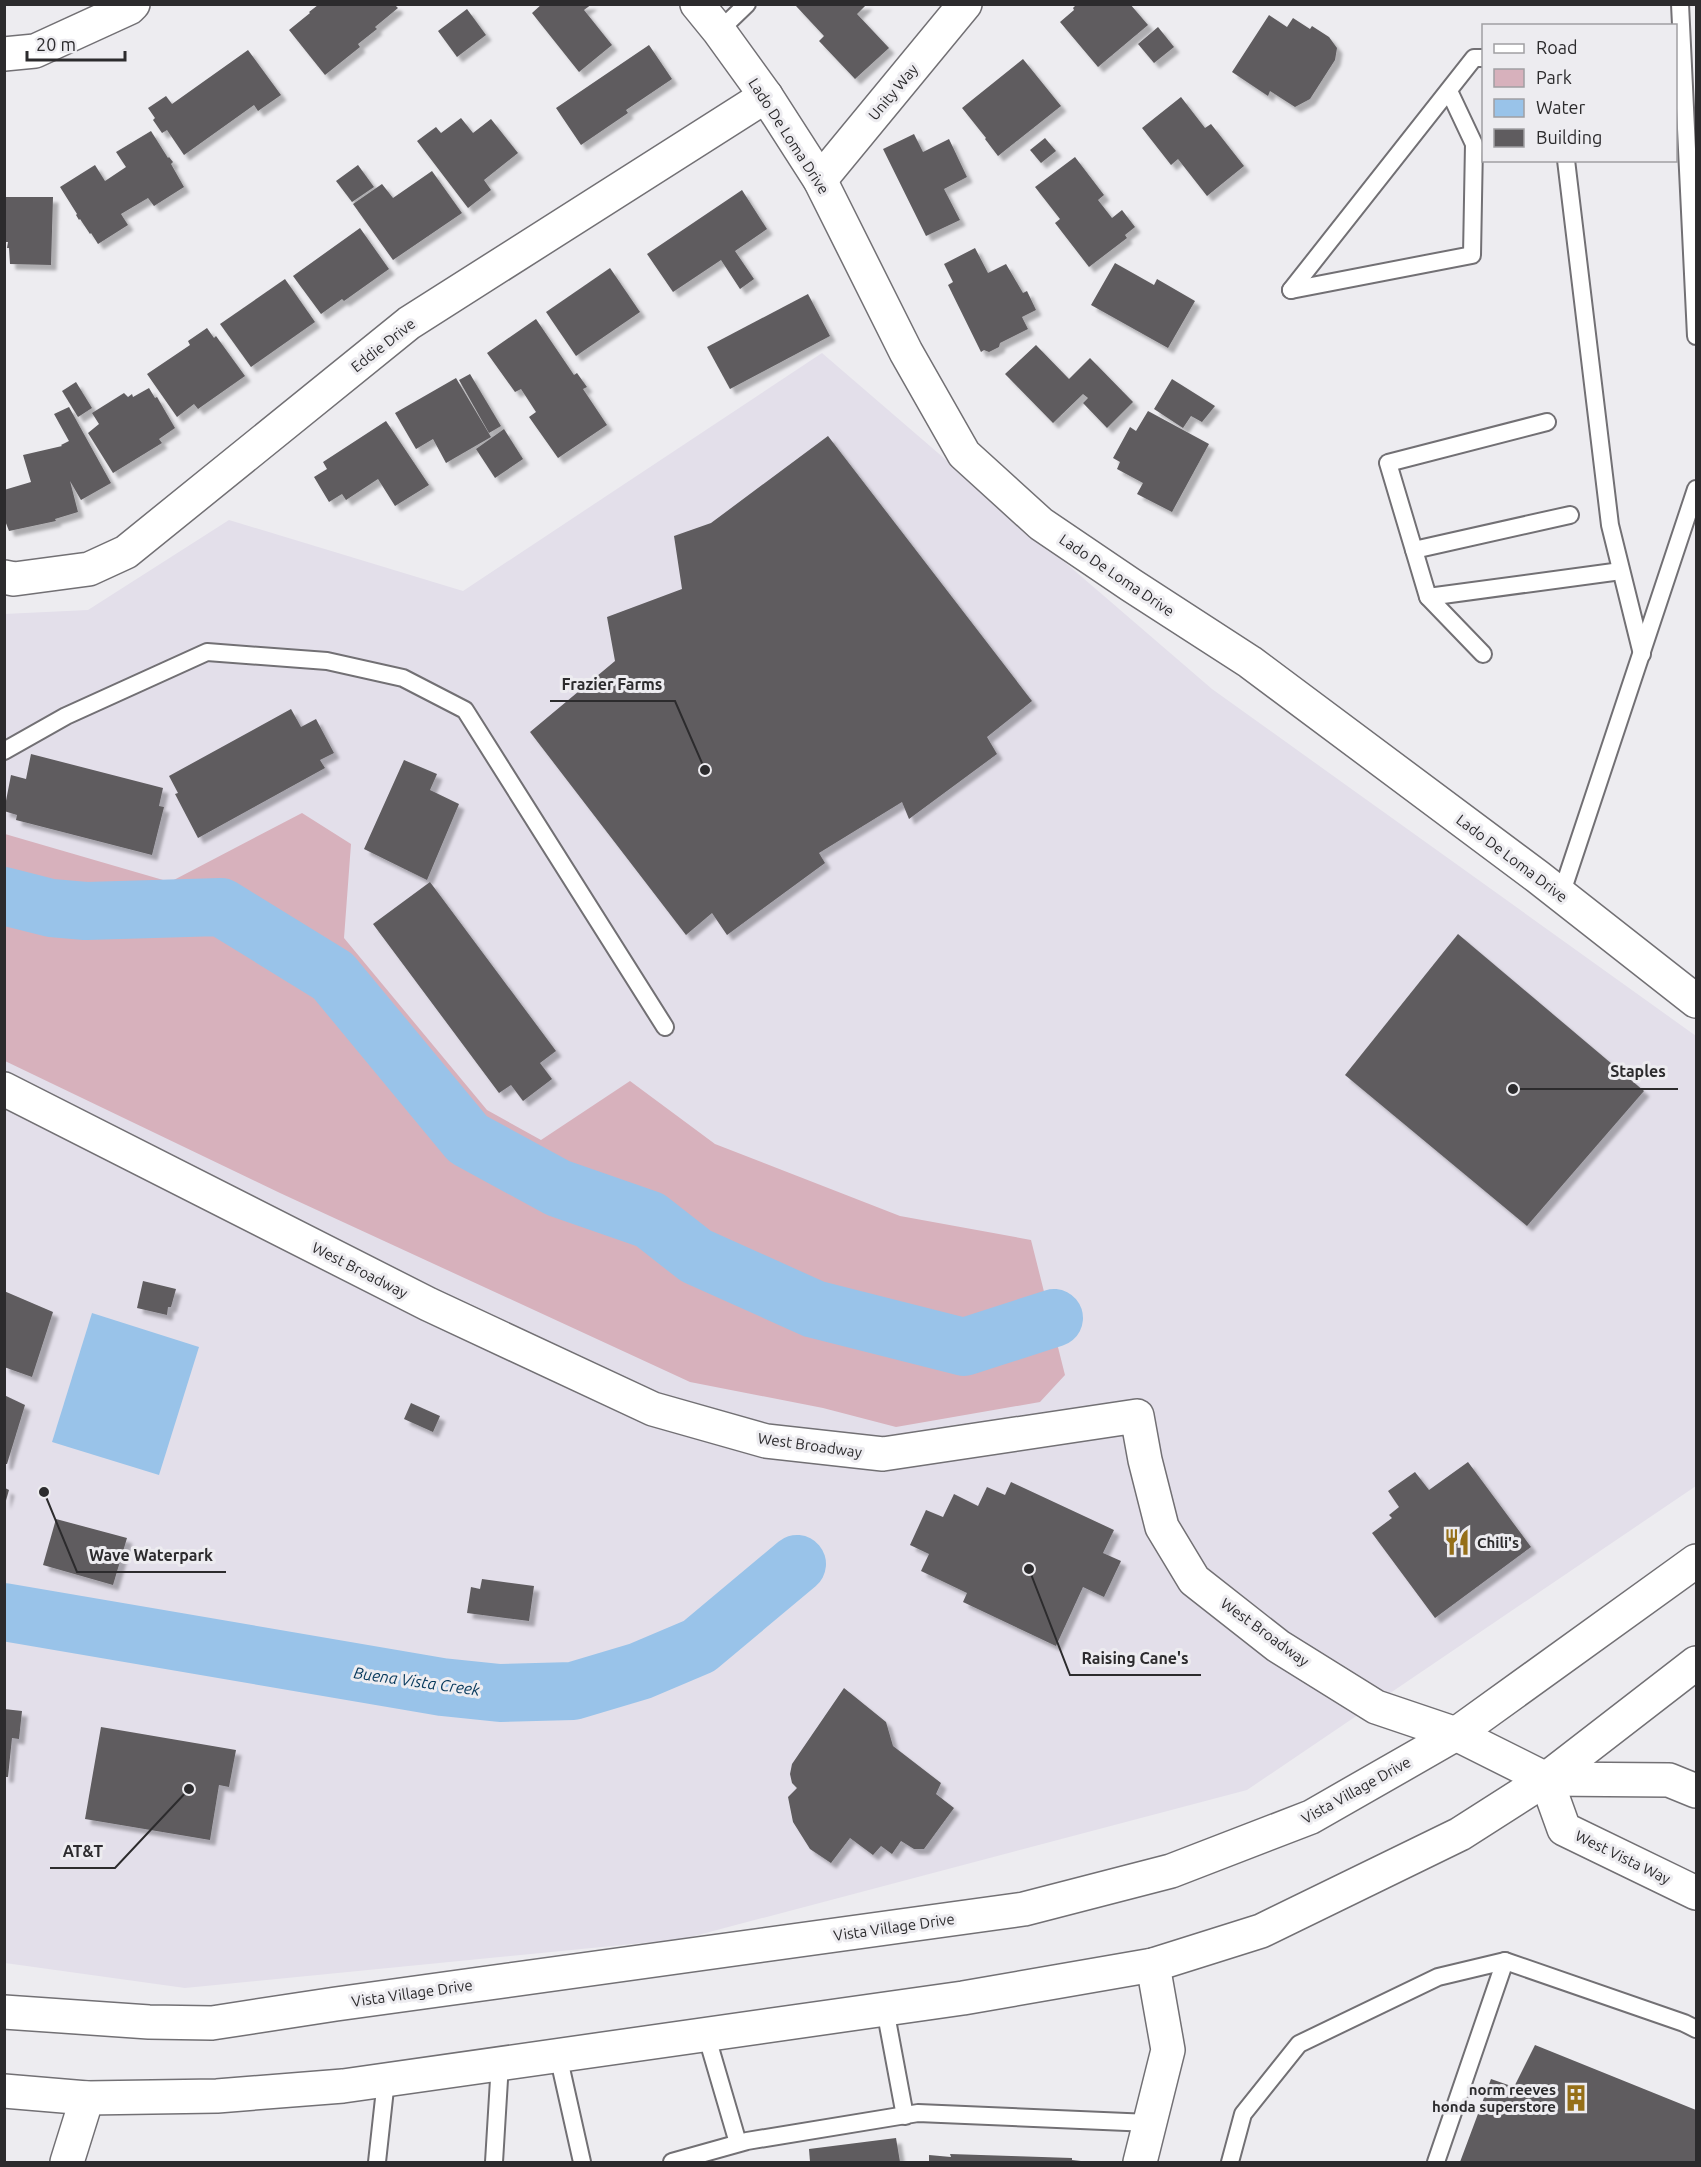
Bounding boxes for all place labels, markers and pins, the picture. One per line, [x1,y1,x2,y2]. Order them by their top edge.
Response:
callout: Frazier Farms [550,667,675,701]
callout: Staples [1598,1055,1678,1089]
restaurant icon: Chili's [1442,1527,1472,1557]
place label: Chili's [1477,1534,1519,1551]
callout: Wave Waterpark [77,1538,226,1572]
callout: Raising Cane's [1070,1641,1201,1675]
callout: AT&T [50,1834,115,1868]
place label: norm reeves honda superstore [1432,2081,1556,2115]
building icon: norm reeves honda superstore [1561,2083,1591,2113]

